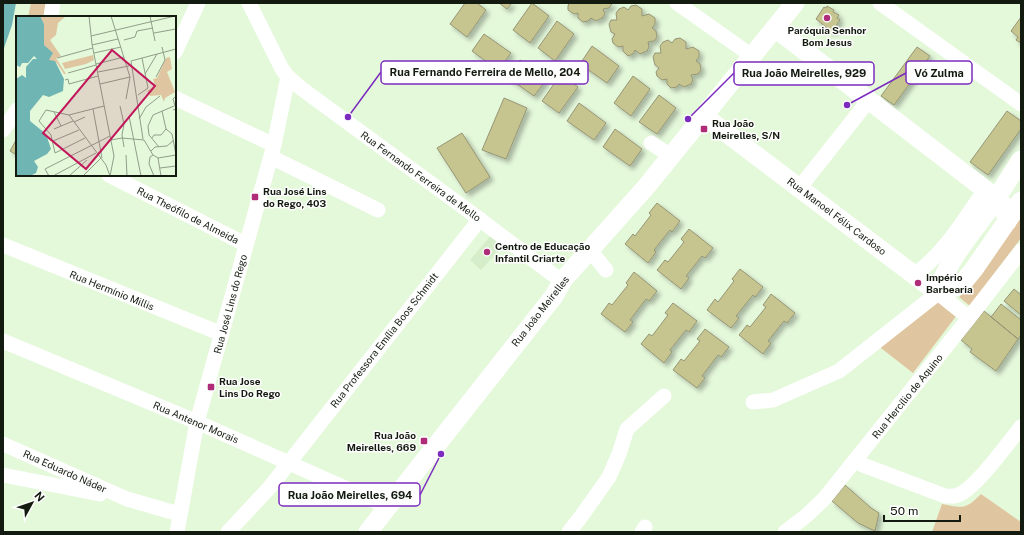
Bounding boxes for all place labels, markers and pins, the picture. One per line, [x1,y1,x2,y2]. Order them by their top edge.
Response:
marker: Paróquia Senhor Bom Jesus [822,13,832,23]
place label: Paróquia Senhor Bom Jesus [788,24,866,48]
callout: Rua Fernando Ferreira de Mello, 204 [381,61,588,84]
callout: Vó Zulma [906,61,972,84]
callout: Rua João Meirelles, 929 [734,62,874,85]
place label: Rua João Meirelles, S/N [712,117,780,141]
marker: Rua João Meirelles, S/N [699,124,709,134]
place label: Rua José Lins do Rego, 403 [263,185,326,209]
marker: Rua José Lins do Rego, 403 [250,192,260,202]
place label: Centro de Educação Infantil Criarte [495,240,591,264]
marker: Centro de Educação Infantil Criarte [482,247,492,257]
place label: Império Barbearia [926,271,973,295]
marker: Império Barbearia [913,278,923,288]
place label: Rua Jose Lins Do Rego [219,375,281,399]
marker: Rua Jose Lins Do Rego [206,382,216,392]
place label: Rua João Meirelles, 669 [347,429,416,453]
marker: Rua João Meirelles, 669 [419,436,429,446]
callout: Rua João Meirelles, 694 [279,483,420,506]

